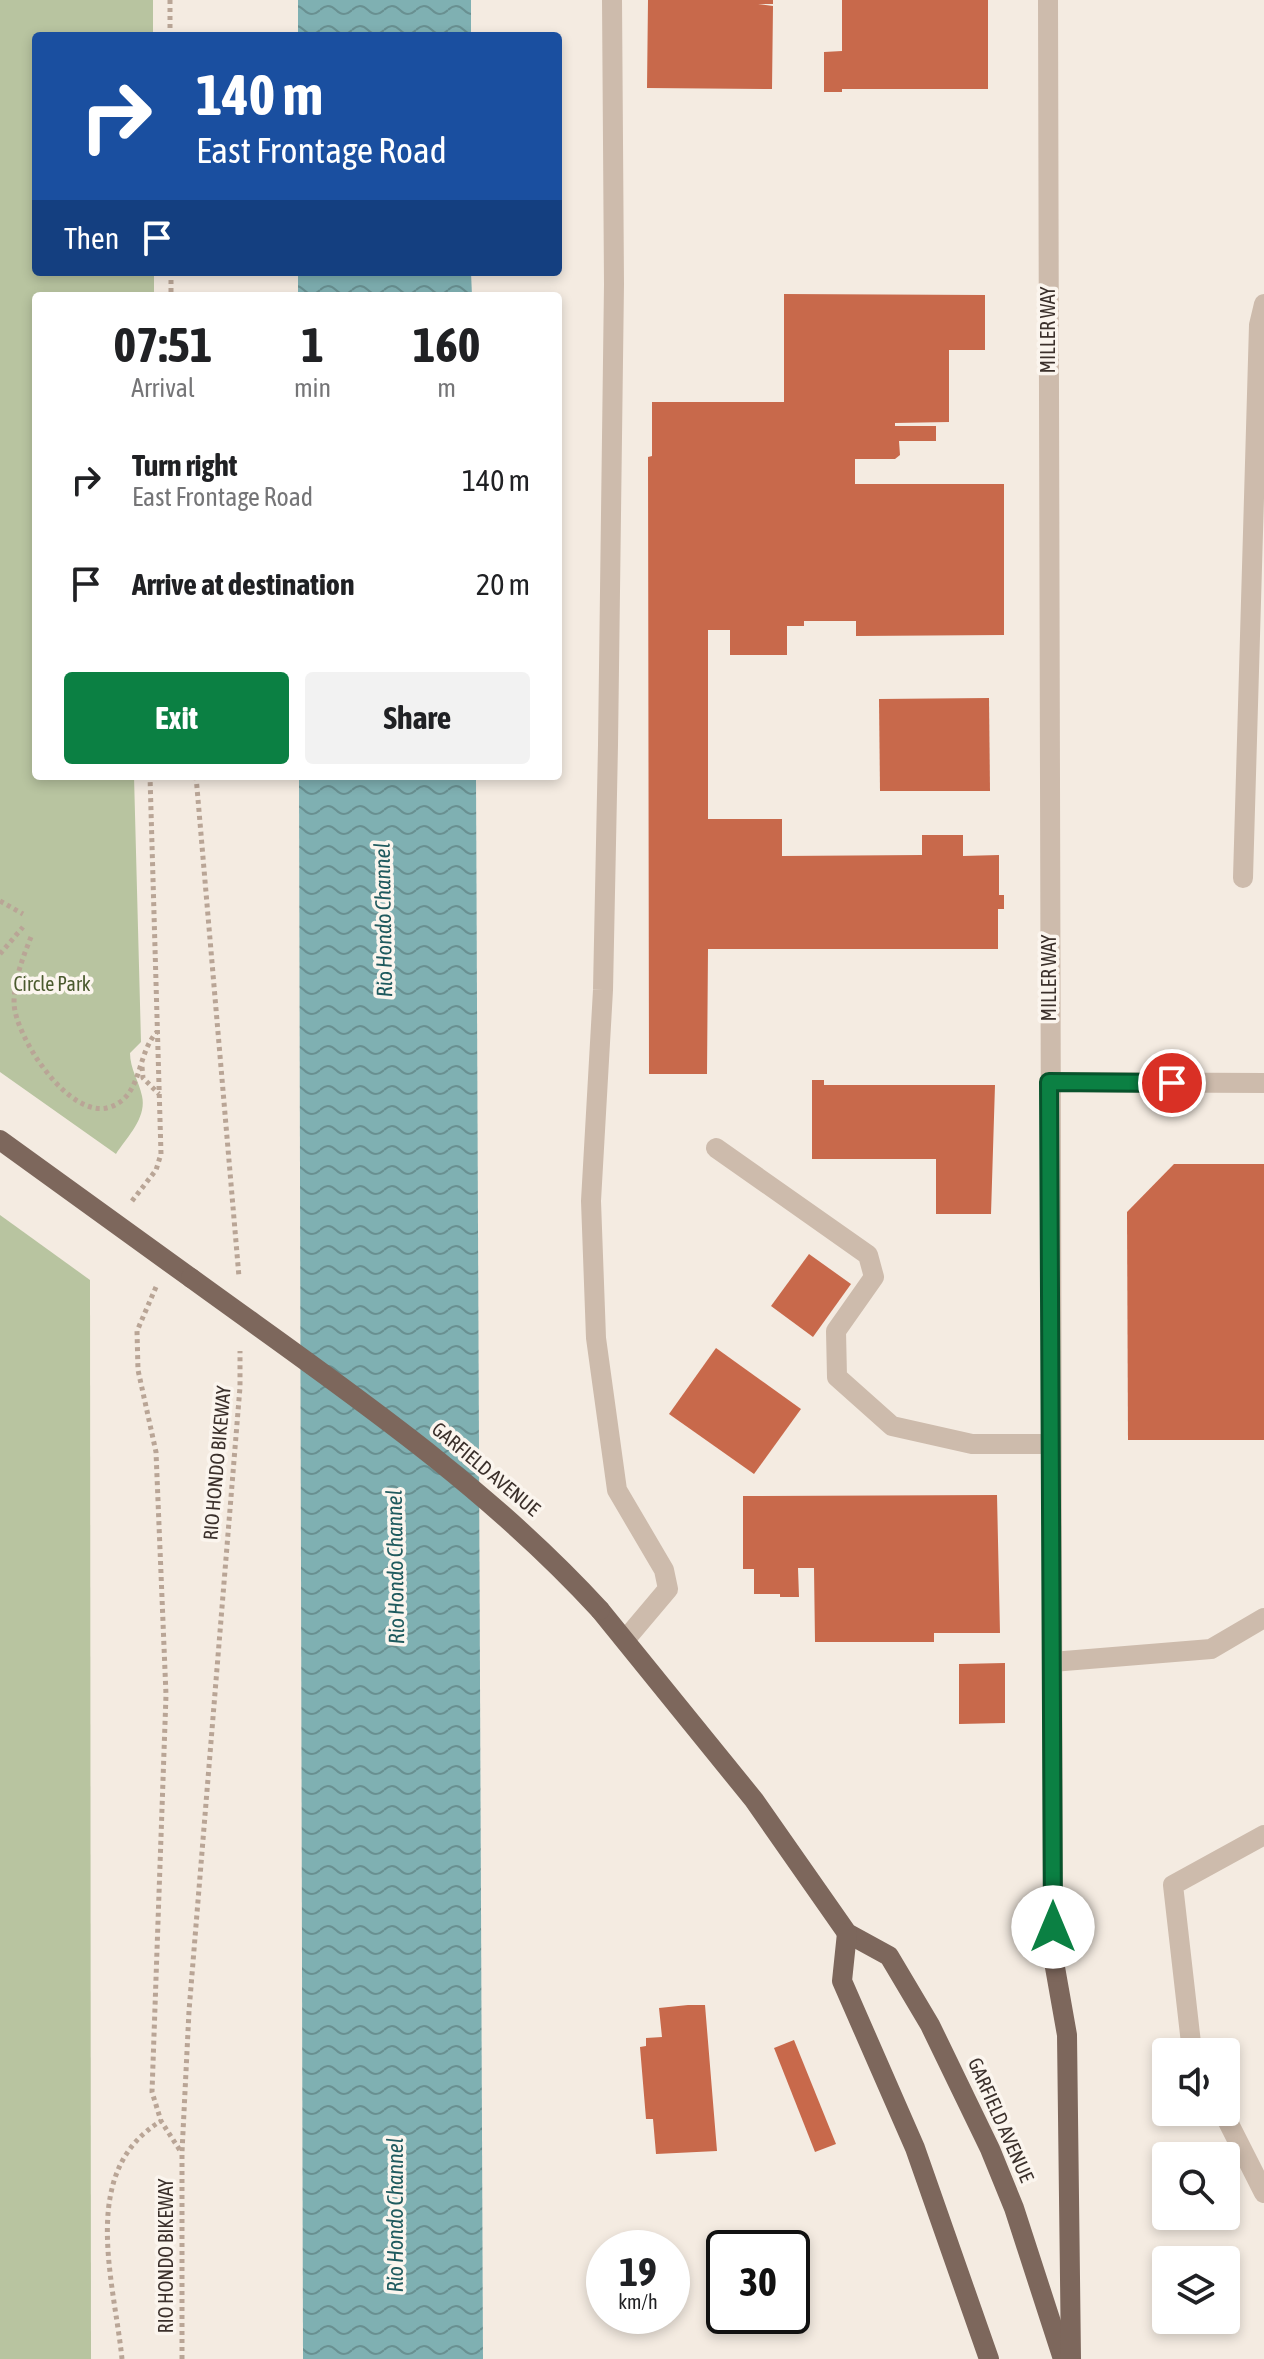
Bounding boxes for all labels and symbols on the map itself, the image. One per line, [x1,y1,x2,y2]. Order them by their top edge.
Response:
street label: MILLER WAY [1036,286,1059,374]
water label: Rio Hondo Channel [369,842,397,998]
street label: MILLER WAY [1037,934,1060,1022]
park label: Circle Park [13,972,91,995]
pin [1138,1049,1206,1117]
street label: RIO HONDO BIKEWAY [198,1385,235,1541]
street label: GARFIELD AVENUE [428,1417,545,1521]
water label: Rio Hondo Channel [381,1489,409,1645]
position arrow [1011,1885,1095,1969]
street label: GARFIELD AVENUE [964,2054,1039,2186]
water label: Rio Hondo Channel [382,2138,408,2292]
street label: RIO HONDO BIKEWAY [154,2178,177,2333]
speed limit sign: 30 [706,2230,810,2334]

